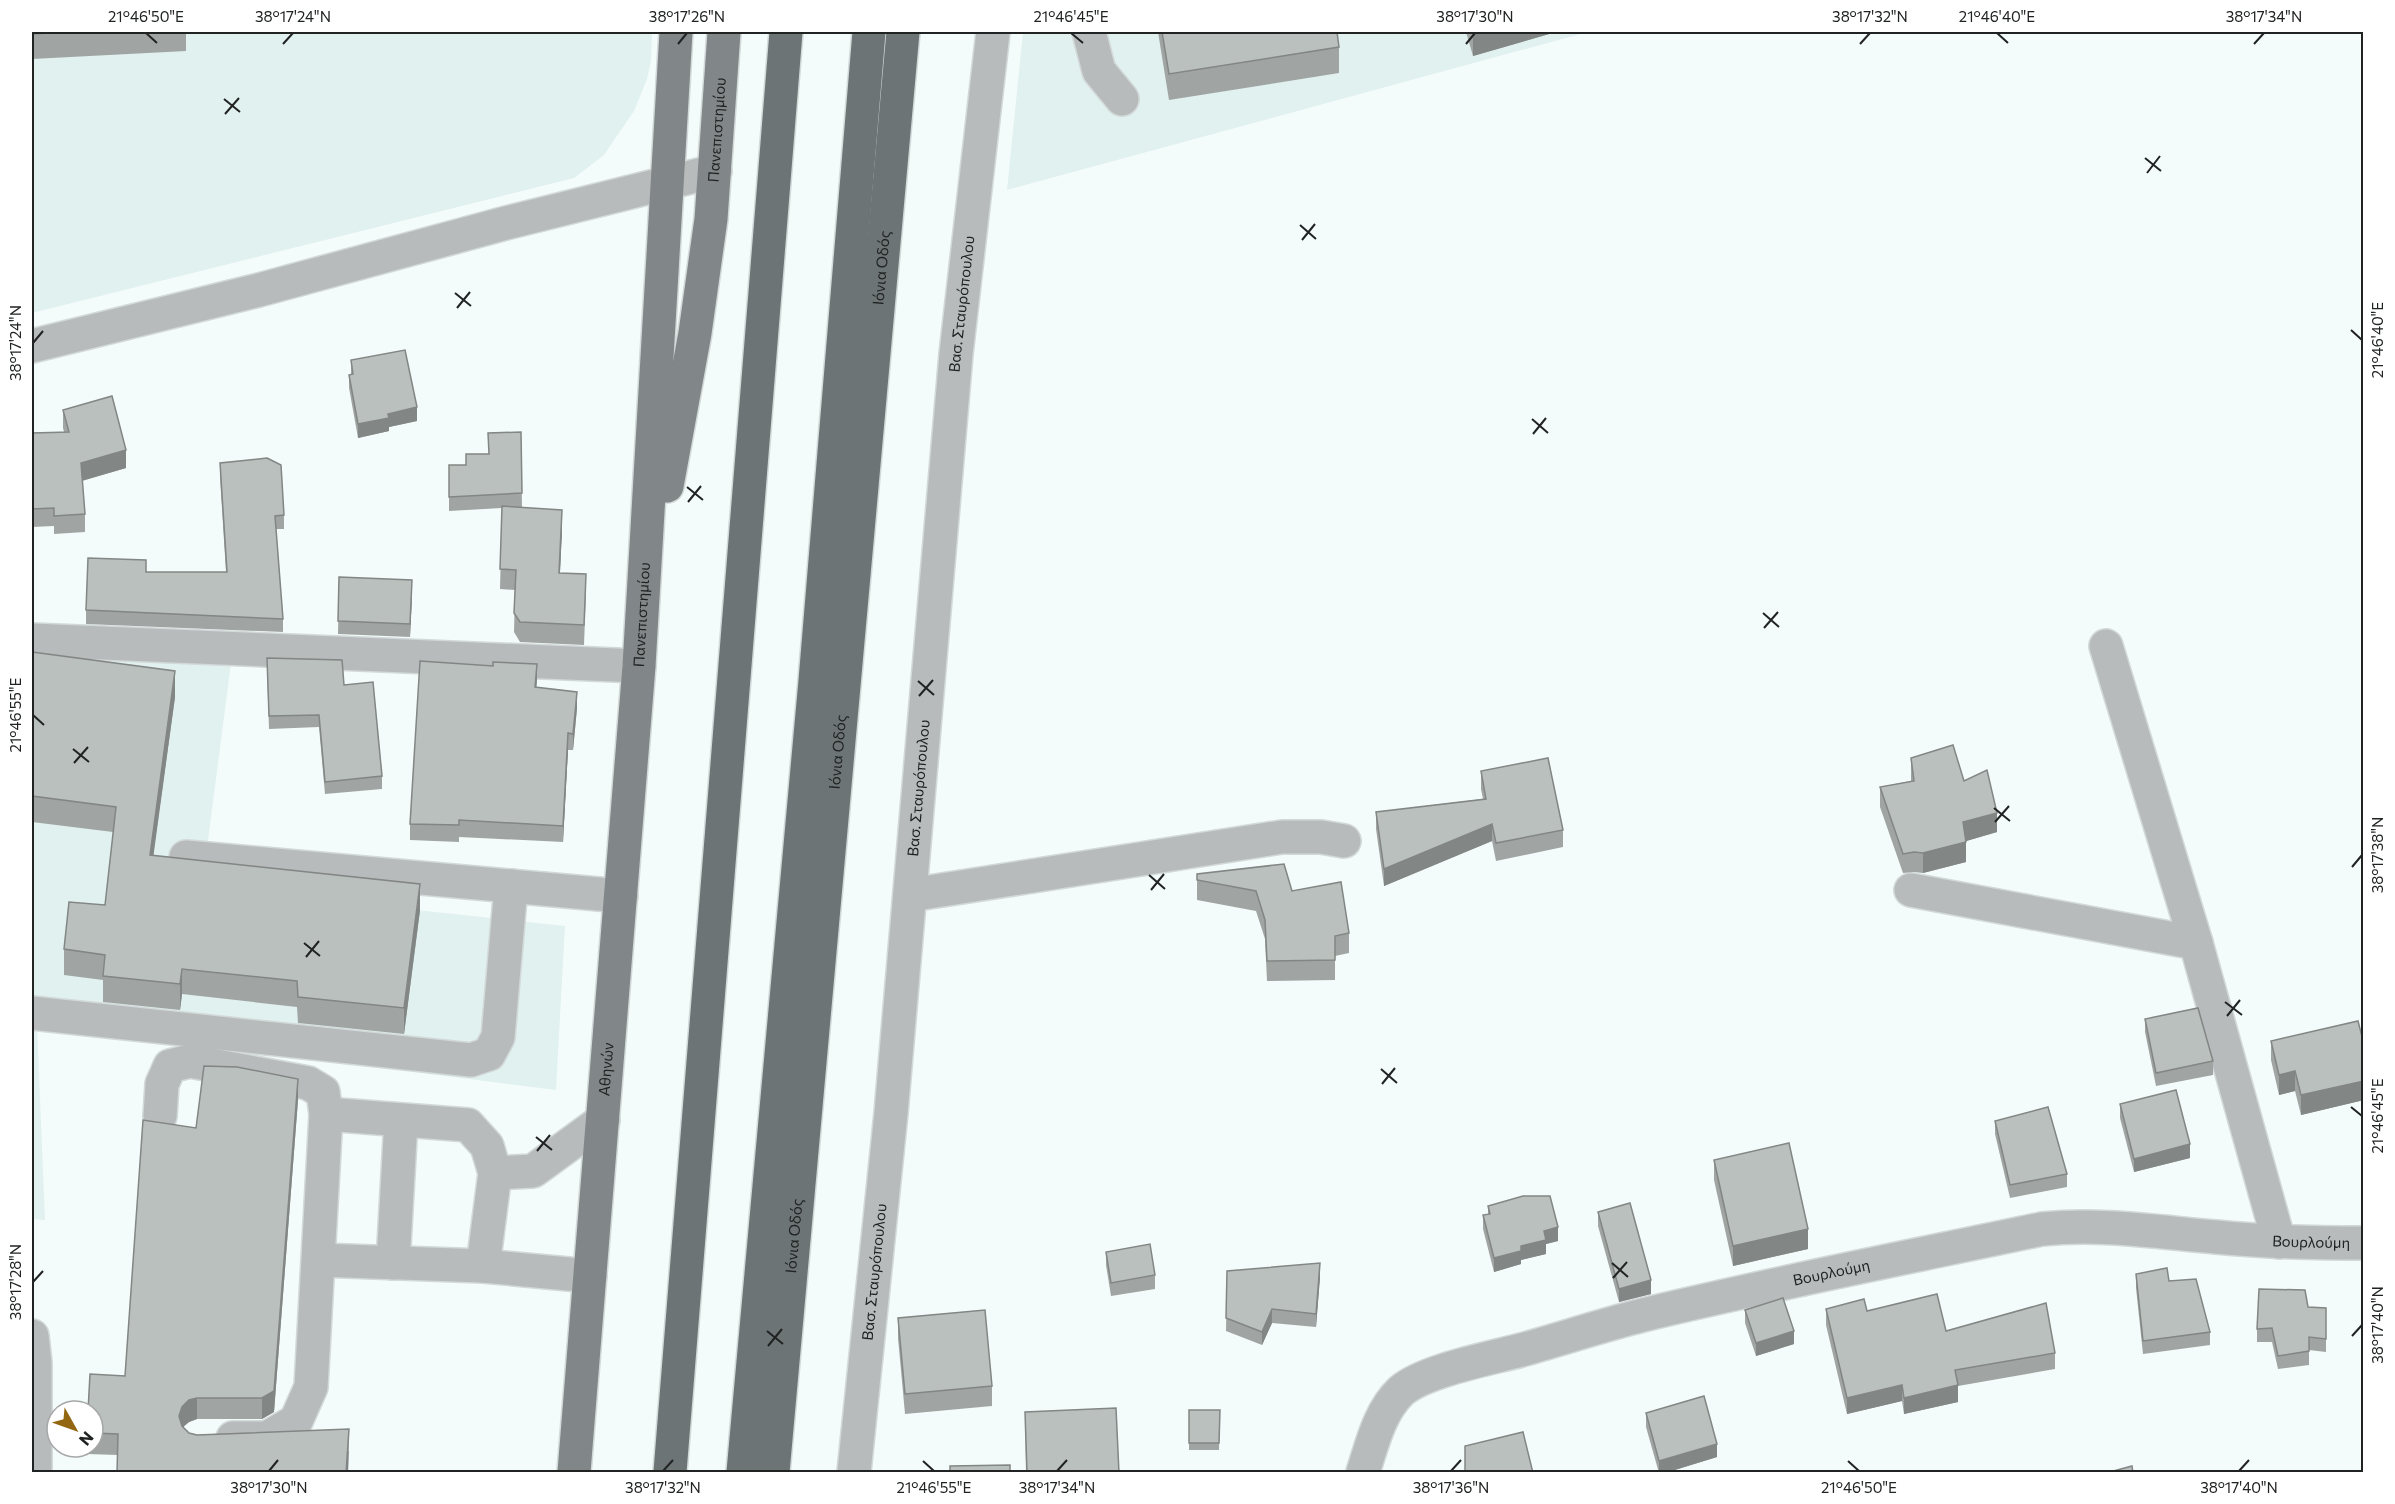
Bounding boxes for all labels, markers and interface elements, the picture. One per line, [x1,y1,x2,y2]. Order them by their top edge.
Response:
text: 21°46'50"E [108,7,184,25]
text: 38°17'24"N [255,7,331,25]
text: 38°17'26"N [649,7,725,25]
text: 21°46'45"E [1033,7,1109,25]
text: 38°17'30"N [1436,7,1514,25]
text: 38°17'32"N [1832,7,1908,25]
text: 21°46'40"E [1959,7,2035,25]
text: 38°17'34"N [2226,7,2302,25]
street label: Πανεπιστημίου [704,77,729,183]
street label: Ιόνια Οδός [868,230,893,306]
street label: Βασ. Σταυρόπουλου [944,235,978,373]
text: 21°46'40"E [2368,302,2386,378]
text: 38°17'24"N [6,305,24,381]
street label: Πανεπιστημίου [629,562,653,668]
text: 21°46'55"E [6,678,24,752]
street label: Ιόνια Οδός [825,714,849,790]
street label: Βασ. Σταυρόπουλου [903,719,933,857]
text: 38°17'38"N [2368,817,2386,893]
street label: Αθηνών [594,1041,617,1097]
text: 21°46'45"E [2368,1078,2386,1154]
street label: Ιόνια Οδός [781,1198,806,1274]
street label: Βασ. Σταυρόπουλου [858,1203,890,1341]
street label: Βουρλούμη [2272,1231,2350,1251]
text: 38°17'28"N [6,1244,24,1320]
street label: Βουρλούμη [1791,1255,1871,1289]
text: 38°17'40"N [2368,1286,2386,1364]
north arrow [45,1399,105,1459]
text: N [76,1428,98,1450]
text: 38°17'30"N [230,1478,308,1496]
text: 38°17'32"N [625,1478,701,1496]
text: 21°46'55"E [897,1478,971,1496]
text: 38°17'34"N [1019,1478,1095,1496]
text: 38°17'36"N [1413,1478,1489,1496]
text: 21°46'50"E [1821,1478,1897,1496]
text: 38°17'40"N [2200,1478,2278,1496]

